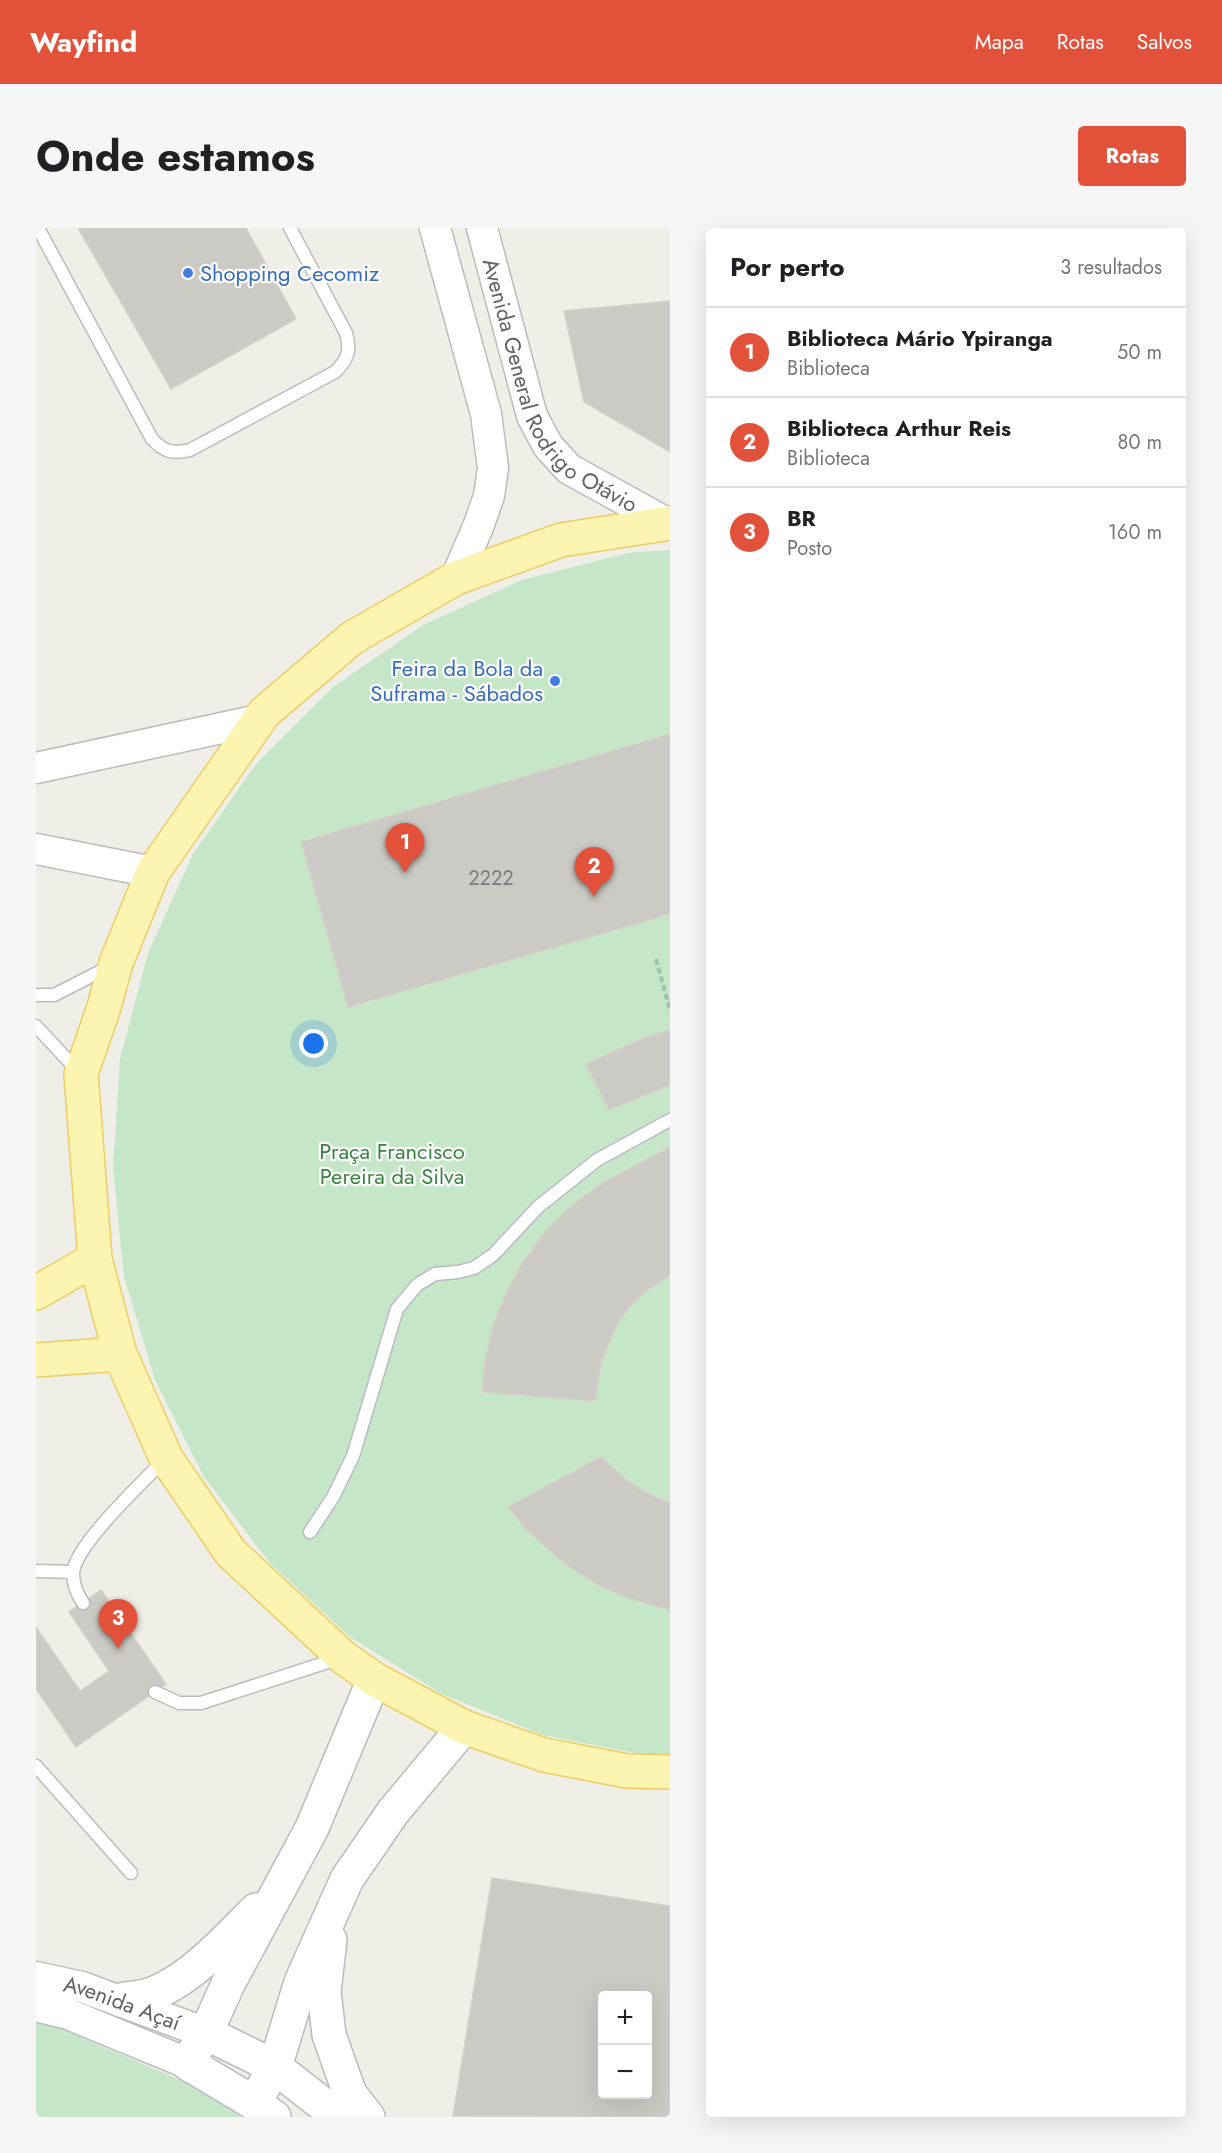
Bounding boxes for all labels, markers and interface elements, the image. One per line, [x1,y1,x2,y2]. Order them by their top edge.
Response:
text: Wayfind [30,22,137,63]
text: Mapa [975,27,1024,57]
text: Rotas [1057,27,1104,57]
text: Salvos [1137,27,1192,57]
text: Onde estamos [36,126,315,187]
button: Rotas [1078,126,1186,186]
text: Por perto [730,248,844,286]
text: 3 resultados [1060,253,1162,282]
street label: Avenida General Rodrigo Otávio [475,255,644,520]
place label: Shopping Cecomiz [200,257,379,289]
marker: Shopping Cecomiz [181,266,195,280]
text: Biblioteca Mário Ypiranga [787,322,1053,354]
text: 1 [744,338,755,367]
text: 50 m [1117,338,1162,367]
text: Biblioteca [787,354,870,383]
text: Biblioteca Arthur Reis [787,412,1011,444]
text: 2 [743,428,756,457]
text: 80 m [1117,428,1162,457]
text: Biblioteca [787,444,870,473]
text: BR [787,502,816,534]
text: 3 [743,518,756,547]
text: 160 m [1108,518,1162,547]
text: Posto [787,534,832,563]
place label: Feira da Bola da Suframa - Sábados [370,652,543,709]
marker: Feira da Bola da Suframa - Sábados [548,674,562,688]
pin: 1 [386,824,424,873]
pin: 2 [574,848,614,897]
house number: 2222 [468,864,514,893]
your location [299,1029,328,1058]
park label: Praça Francisco Pereira da Silva [319,1135,465,1192]
pin: 3 [98,1600,137,1649]
street label: Avenida Açaí [61,1967,186,2039]
map controls [598,1991,652,2099]
button: + [598,1991,652,2045]
button: − [598,2045,652,2099]

